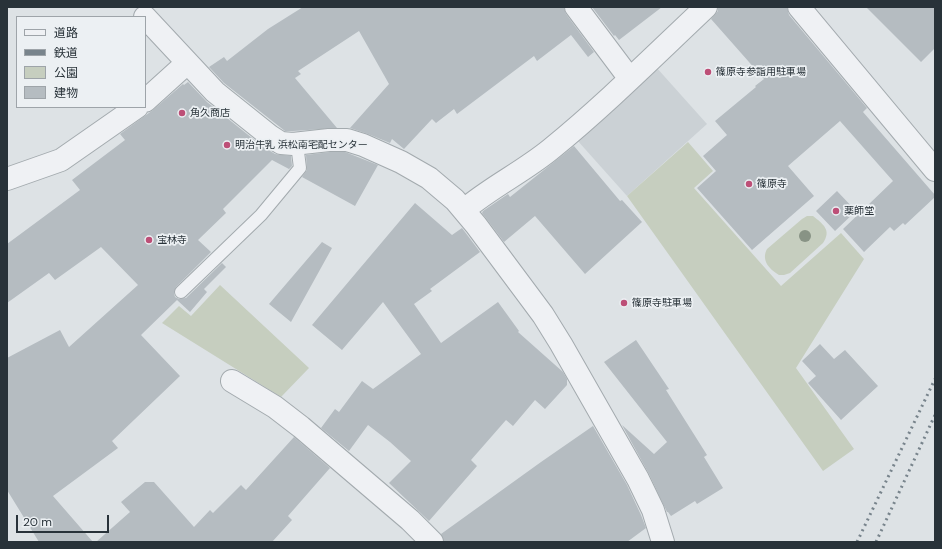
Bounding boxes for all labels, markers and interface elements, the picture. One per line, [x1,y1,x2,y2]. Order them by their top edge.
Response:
legend [16,16,146,108]
text: 道路 [54,25,78,41]
text: 鉄道 [54,45,78,61]
text: 公園 [54,65,78,81]
place label: 篠原寺参詣用駐車場 [716,66,806,78]
marker: 篠原寺参詣用駐車場 [703,67,713,77]
text: 建物 [54,85,78,101]
place label: 角久商店 [190,107,230,119]
marker: 角久商店 [177,108,187,118]
place label: 明治牛乳 浜松南宅配センター [235,139,368,151]
marker: 明治牛乳 浜松南宅配センター [222,140,232,150]
place label: 篠原寺 [757,178,787,190]
marker: 篠原寺 [744,179,754,189]
place label: 薬師堂 [844,205,874,217]
marker: 薬師堂 [831,206,841,216]
place label: 宝林寺 [157,234,187,246]
marker: 宝林寺 [144,235,154,245]
place label: 篠原寺駐車場 [632,297,692,309]
marker: 篠原寺駐車場 [619,298,629,308]
scale bar [18,507,111,533]
text: 20 m [23,514,52,530]

